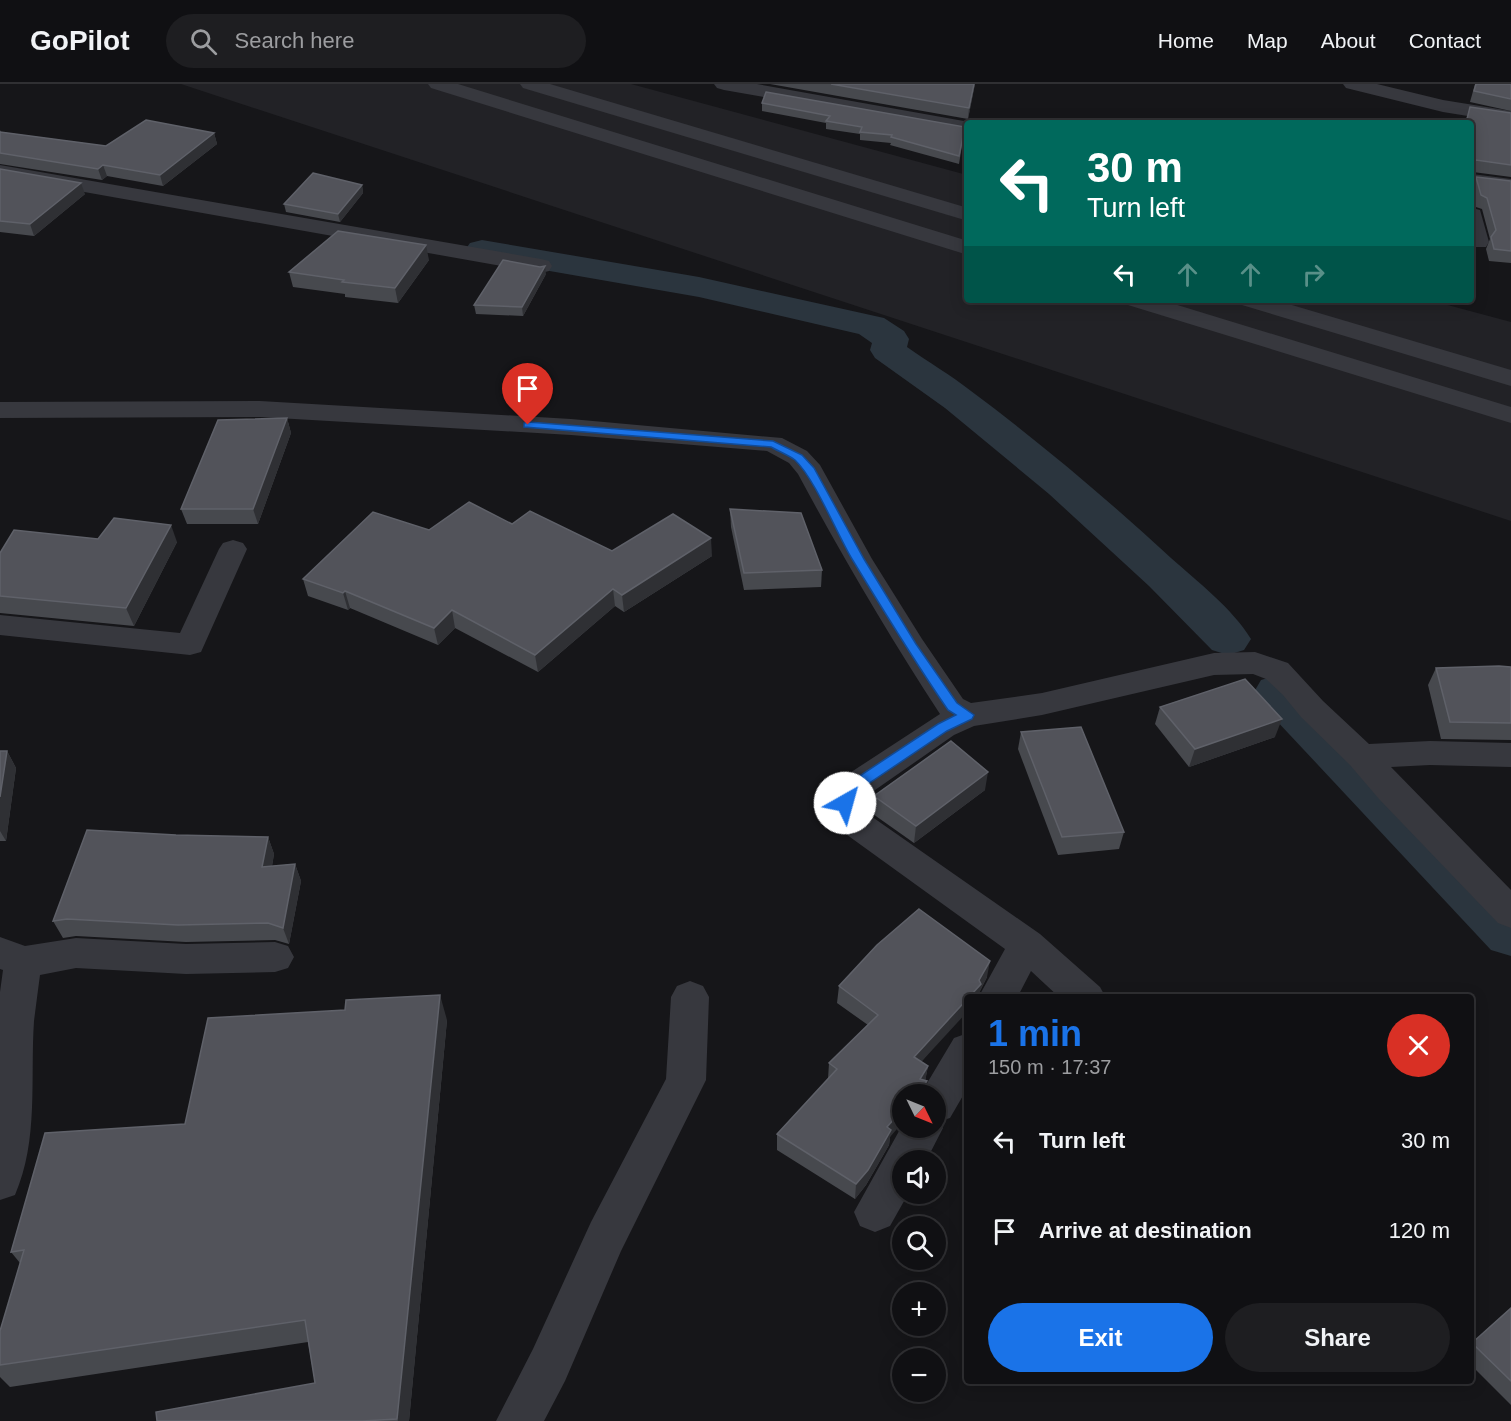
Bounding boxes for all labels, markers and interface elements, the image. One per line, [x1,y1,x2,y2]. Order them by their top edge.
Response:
search box [166,14,586,68]
text: GoPilot [30,25,130,56]
icon: search [187,25,220,58]
text: Search here [235,28,354,53]
text: Home [1158,29,1214,52]
text: Map [1247,29,1288,52]
text: About [1321,29,1376,52]
text: Contact [1409,29,1481,52]
icon: left [988,144,1066,222]
text: 30 m [1087,144,1183,191]
text: Turn left [1087,193,1185,223]
icon: left [1108,258,1141,291]
icon: ahead [1171,258,1204,291]
icon: ahead [1234,258,1267,291]
icon: right [1297,258,1330,291]
pin [502,363,553,425]
icon: arrive [511,372,544,405]
position arrow [813,771,877,835]
text: 1 min [988,1013,1082,1054]
button: close [1387,1014,1450,1077]
text: 150 m · 17:37 [988,1056,1111,1078]
north arrow [892,1084,946,1138]
map controls [892,1084,946,1402]
icon: left [988,1125,1021,1158]
text: Turn left [1039,1128,1125,1153]
text: 30 m [1401,1128,1450,1153]
button: sound [892,1150,946,1204]
icon: arrive [988,1215,1021,1248]
button: search [892,1216,946,1270]
text: Arrive at destination [1039,1218,1252,1243]
text: 120 m [1389,1218,1450,1243]
button: + [892,1282,946,1336]
button: Exit [988,1303,1213,1372]
button: Share [1225,1303,1450,1372]
button: − [892,1348,946,1402]

